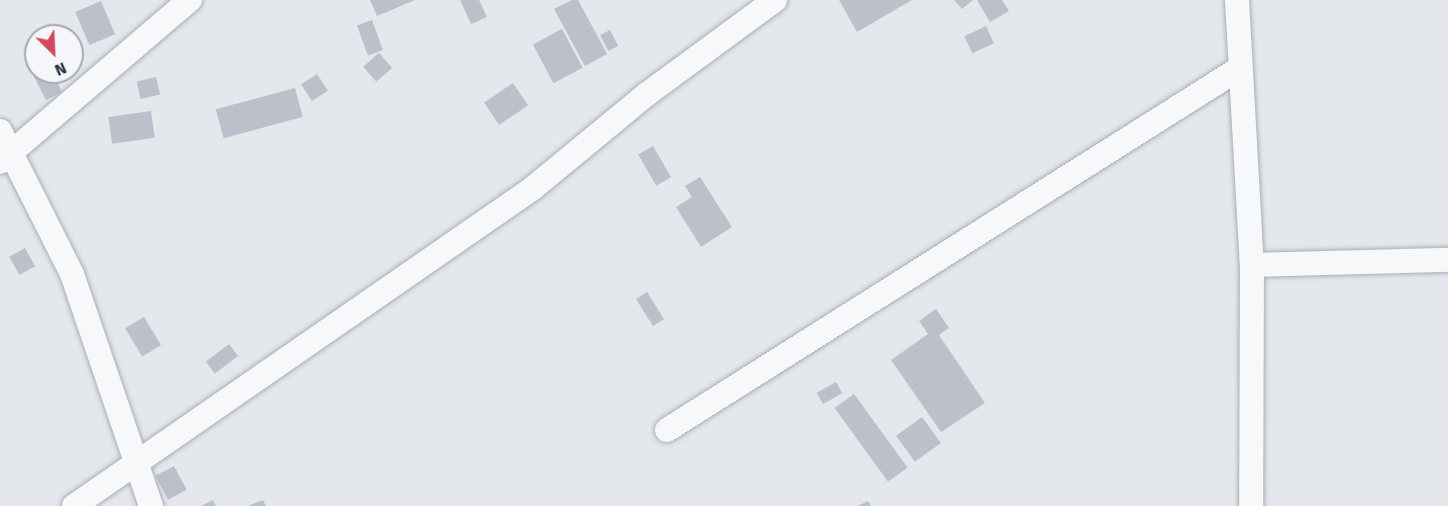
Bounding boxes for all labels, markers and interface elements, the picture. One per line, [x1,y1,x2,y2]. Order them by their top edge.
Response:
north arrow [24,24,84,84]
text: N [52,58,69,80]

